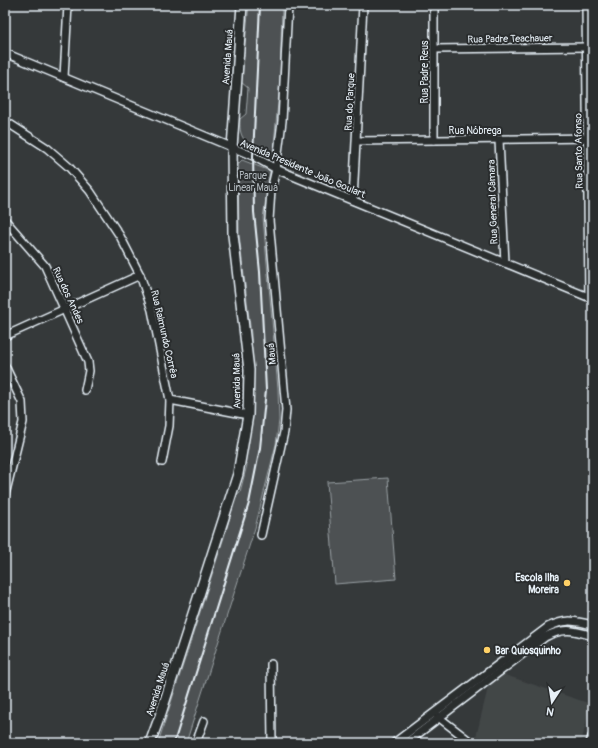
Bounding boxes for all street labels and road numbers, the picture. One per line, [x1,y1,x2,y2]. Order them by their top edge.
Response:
street label: Avenida Mauá [220,29,236,85]
street label: Rua Padre Teachauer [467,32,553,46]
street label: Rua Padre Reus [419,40,431,104]
street label: Rua do Parque [342,73,358,131]
street label: Rua Santo Afonso [572,113,586,189]
street label: Rua Nóbrega [449,125,502,137]
street label: Avenida Presidente João Goulart [238,137,368,201]
street label: Rua General Câmara [486,159,500,245]
street label: Rua dos Andes [50,265,87,326]
street label: Rua Raimundo Corrêa [148,289,180,380]
street label: Mauá [265,342,279,365]
street label: Avenida Mauá [231,353,243,409]
street label: Avenida Mauá [144,661,172,718]

